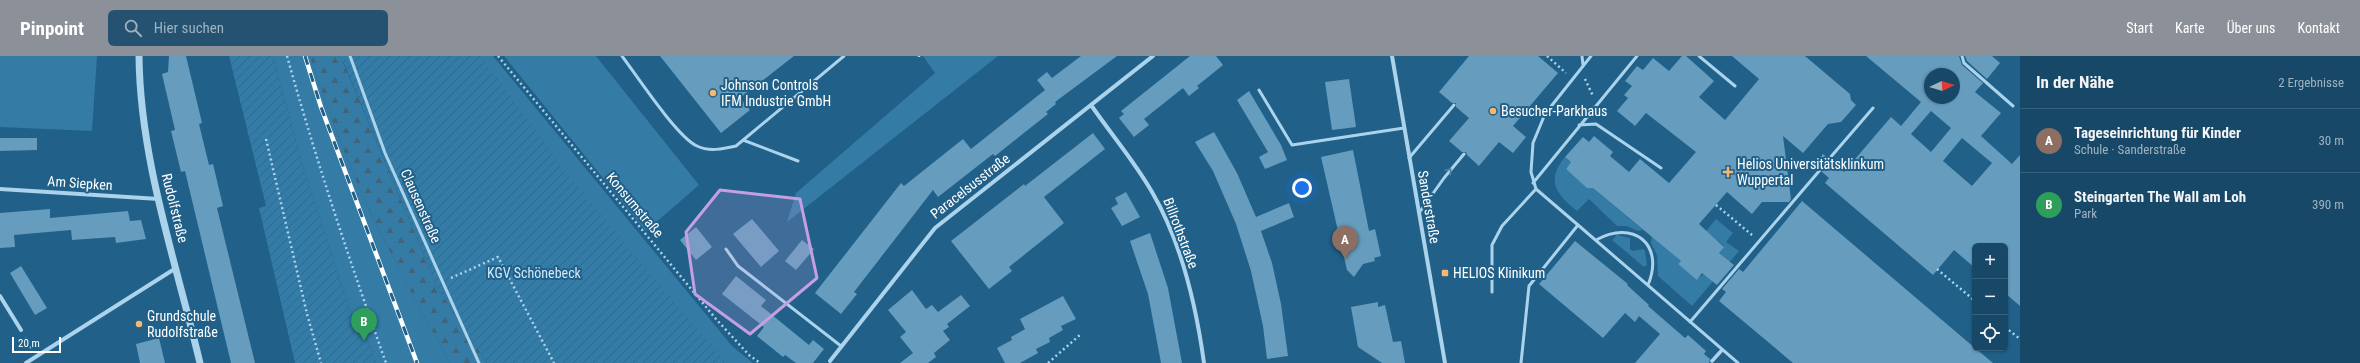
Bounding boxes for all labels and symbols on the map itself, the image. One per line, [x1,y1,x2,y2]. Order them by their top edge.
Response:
north arrow [1924,68,1960,104]
place label: Johnson Controls IFM Industrie GmbH [721,77,831,109]
marker: Johnson Controls IFM Industrie GmbH [708,88,718,98]
place label: Besucher-Parkhaus [1501,103,1607,119]
marker: Besucher-Parkhaus [1488,106,1498,116]
street label: Paracelsusstraße [927,150,1013,222]
place label: Helios Universitätsklinkum Wuppertal [1737,156,1884,188]
street label: Clausenstraße [398,166,445,246]
marker: Helios Universitätsklinkum Wuppertal [1722,166,1734,178]
one-way arrow [1445,168,1452,176]
street label: Konsumstraße [603,169,667,241]
street label: Sanderstraße [1415,169,1443,245]
street label: Rudolfstraße [159,172,191,245]
street label: Am Siepken [47,173,113,193]
your location [1292,178,1312,198]
street label: Billrothstraße [1160,195,1202,271]
pin: A [1332,226,1358,259]
park label: KGV Schönebeck [487,265,582,281]
place label: HELIOS Klinikum [1453,265,1545,281]
marker: HELIOS Klinikum [1440,268,1450,278]
place label: Grundschule Rudolfstraße [147,308,218,340]
pin: B [351,308,377,341]
marker: Grundschule Rudolfstraße [134,319,144,329]
scale bar [12,335,61,354]

